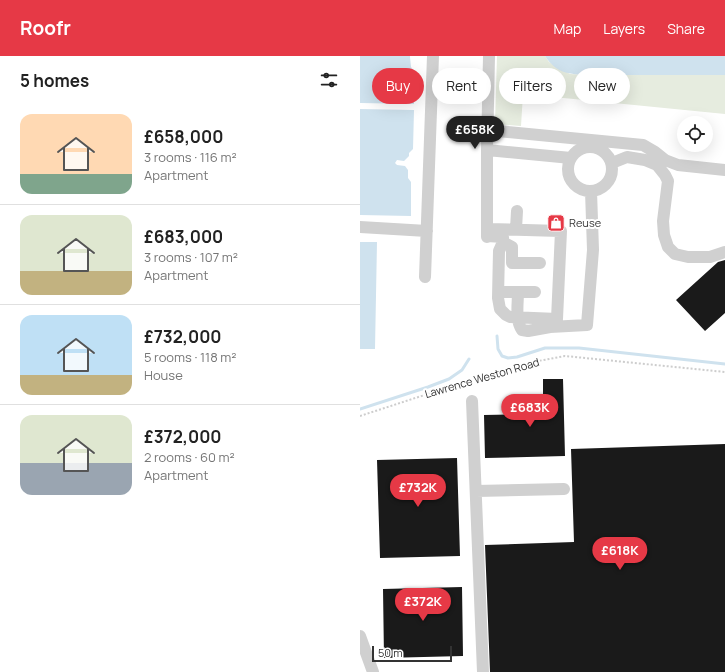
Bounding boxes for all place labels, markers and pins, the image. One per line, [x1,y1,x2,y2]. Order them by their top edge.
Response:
pin: £658K [447,116,503,150]
shop icon: Reuse [546,213,566,233]
place label: Reuse [569,215,602,230]
pin: £683K [502,394,558,428]
pin: £732K [390,474,446,508]
pin: £618K [592,537,648,571]
pin: £372K [395,588,451,622]

